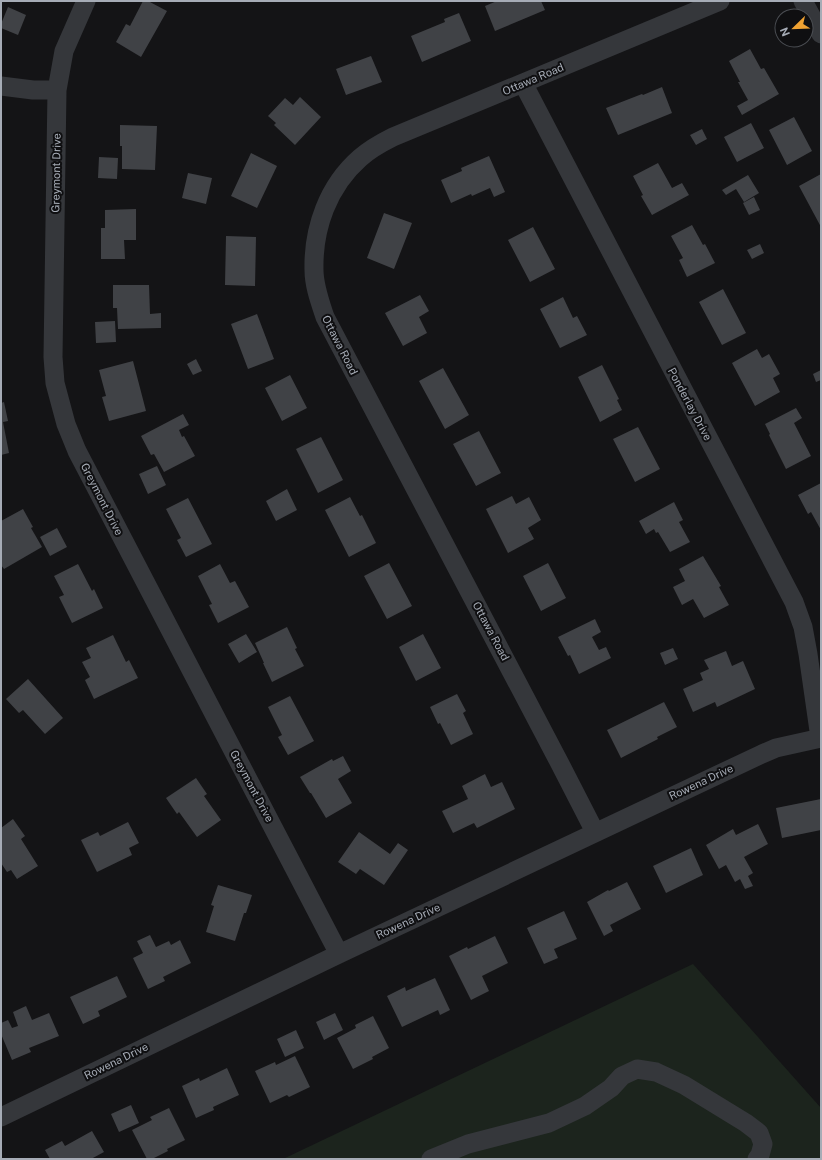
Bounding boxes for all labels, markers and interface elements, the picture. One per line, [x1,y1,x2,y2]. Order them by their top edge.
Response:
north arrow [774,8,814,48]
text: N [778,26,792,38]
street label: Ottawa Road [501,61,565,97]
street label: Greymont Drive [49,133,63,213]
street label: Ottawa Road [320,313,360,377]
street label: Ponderlay Drive [666,366,714,442]
street label: Greymont Drive [79,461,125,537]
street label: Ottawa Road [470,599,512,663]
street label: Greymont Drive [228,748,276,824]
street label: Rowena Drive [667,762,735,802]
street label: Rowena Drive [374,901,442,941]
street label: Rowena Drive [82,1040,150,1082]

